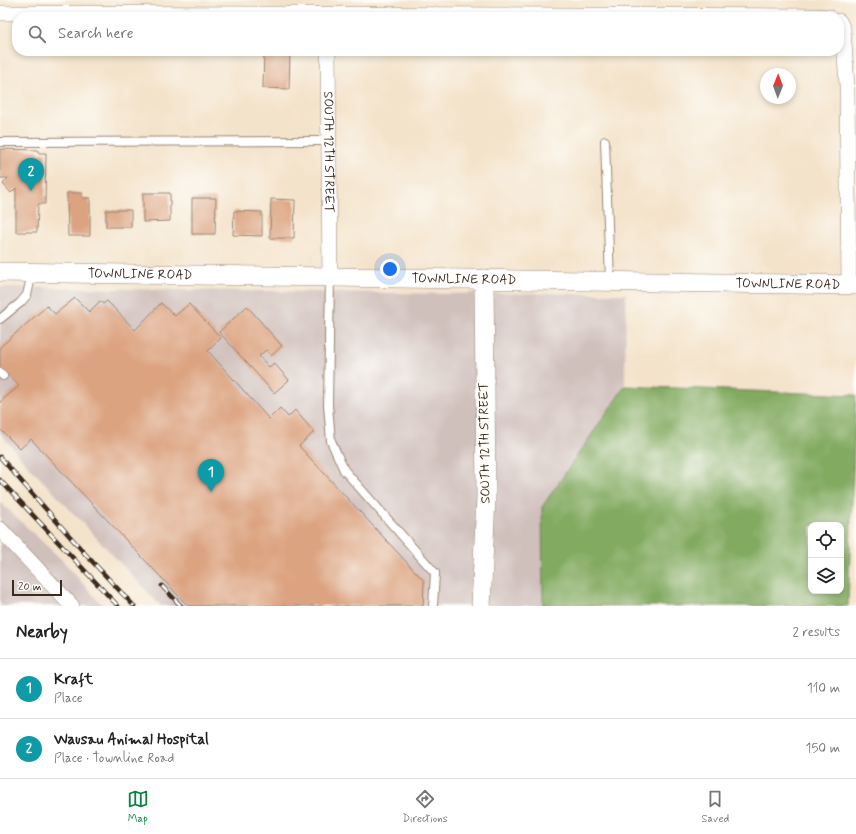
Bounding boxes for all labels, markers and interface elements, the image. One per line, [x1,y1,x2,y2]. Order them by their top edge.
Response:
search box [12,12,844,56]
icon: search [26,23,48,45]
text: Search here [58,24,134,44]
north arrow [760,68,796,104]
street label: SOUTH 12TH STREET [320,91,338,213]
pin: 2 [18,158,44,191]
your location [380,259,400,279]
street label: TOWNLINE ROAD [88,265,192,283]
street label: TOWNLINE ROAD [412,270,516,288]
street label: TOWNLINE ROAD [735,275,840,293]
street label: SOUTH 12TH STREET [475,382,495,504]
pin: 1 [198,459,224,492]
map controls [808,522,844,594]
button: locate [808,522,844,558]
button: layers [808,558,844,594]
scale bar [12,578,62,597]
text: 20 m [18,580,41,594]
text: Nearby [16,621,68,643]
text: 2 results [793,624,840,641]
text: Kraft [54,670,93,690]
text: 1 [26,680,32,697]
text: 110 m [807,680,840,697]
text: Place [54,690,83,707]
text: Wausau Animal Hospital [54,730,209,750]
text: 2 [26,740,32,757]
text: 150 m [806,740,840,757]
text: Place · Townline Road [54,750,174,767]
tab: Map [127,788,149,826]
tab: Directions [402,788,448,826]
tab: Saved [701,788,729,826]

